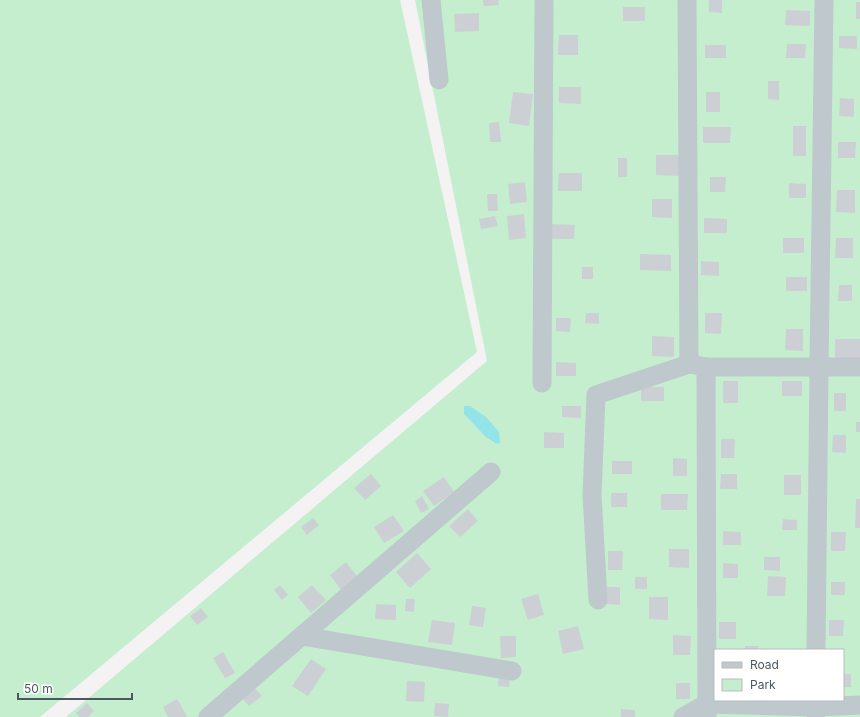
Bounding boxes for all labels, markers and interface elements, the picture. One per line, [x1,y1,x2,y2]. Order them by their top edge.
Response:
legend [714,649,844,701]
text: Road [750,657,779,672]
scale bar [18,675,132,701]
text: Park [750,677,776,692]
text: 50 m [24,681,53,696]

